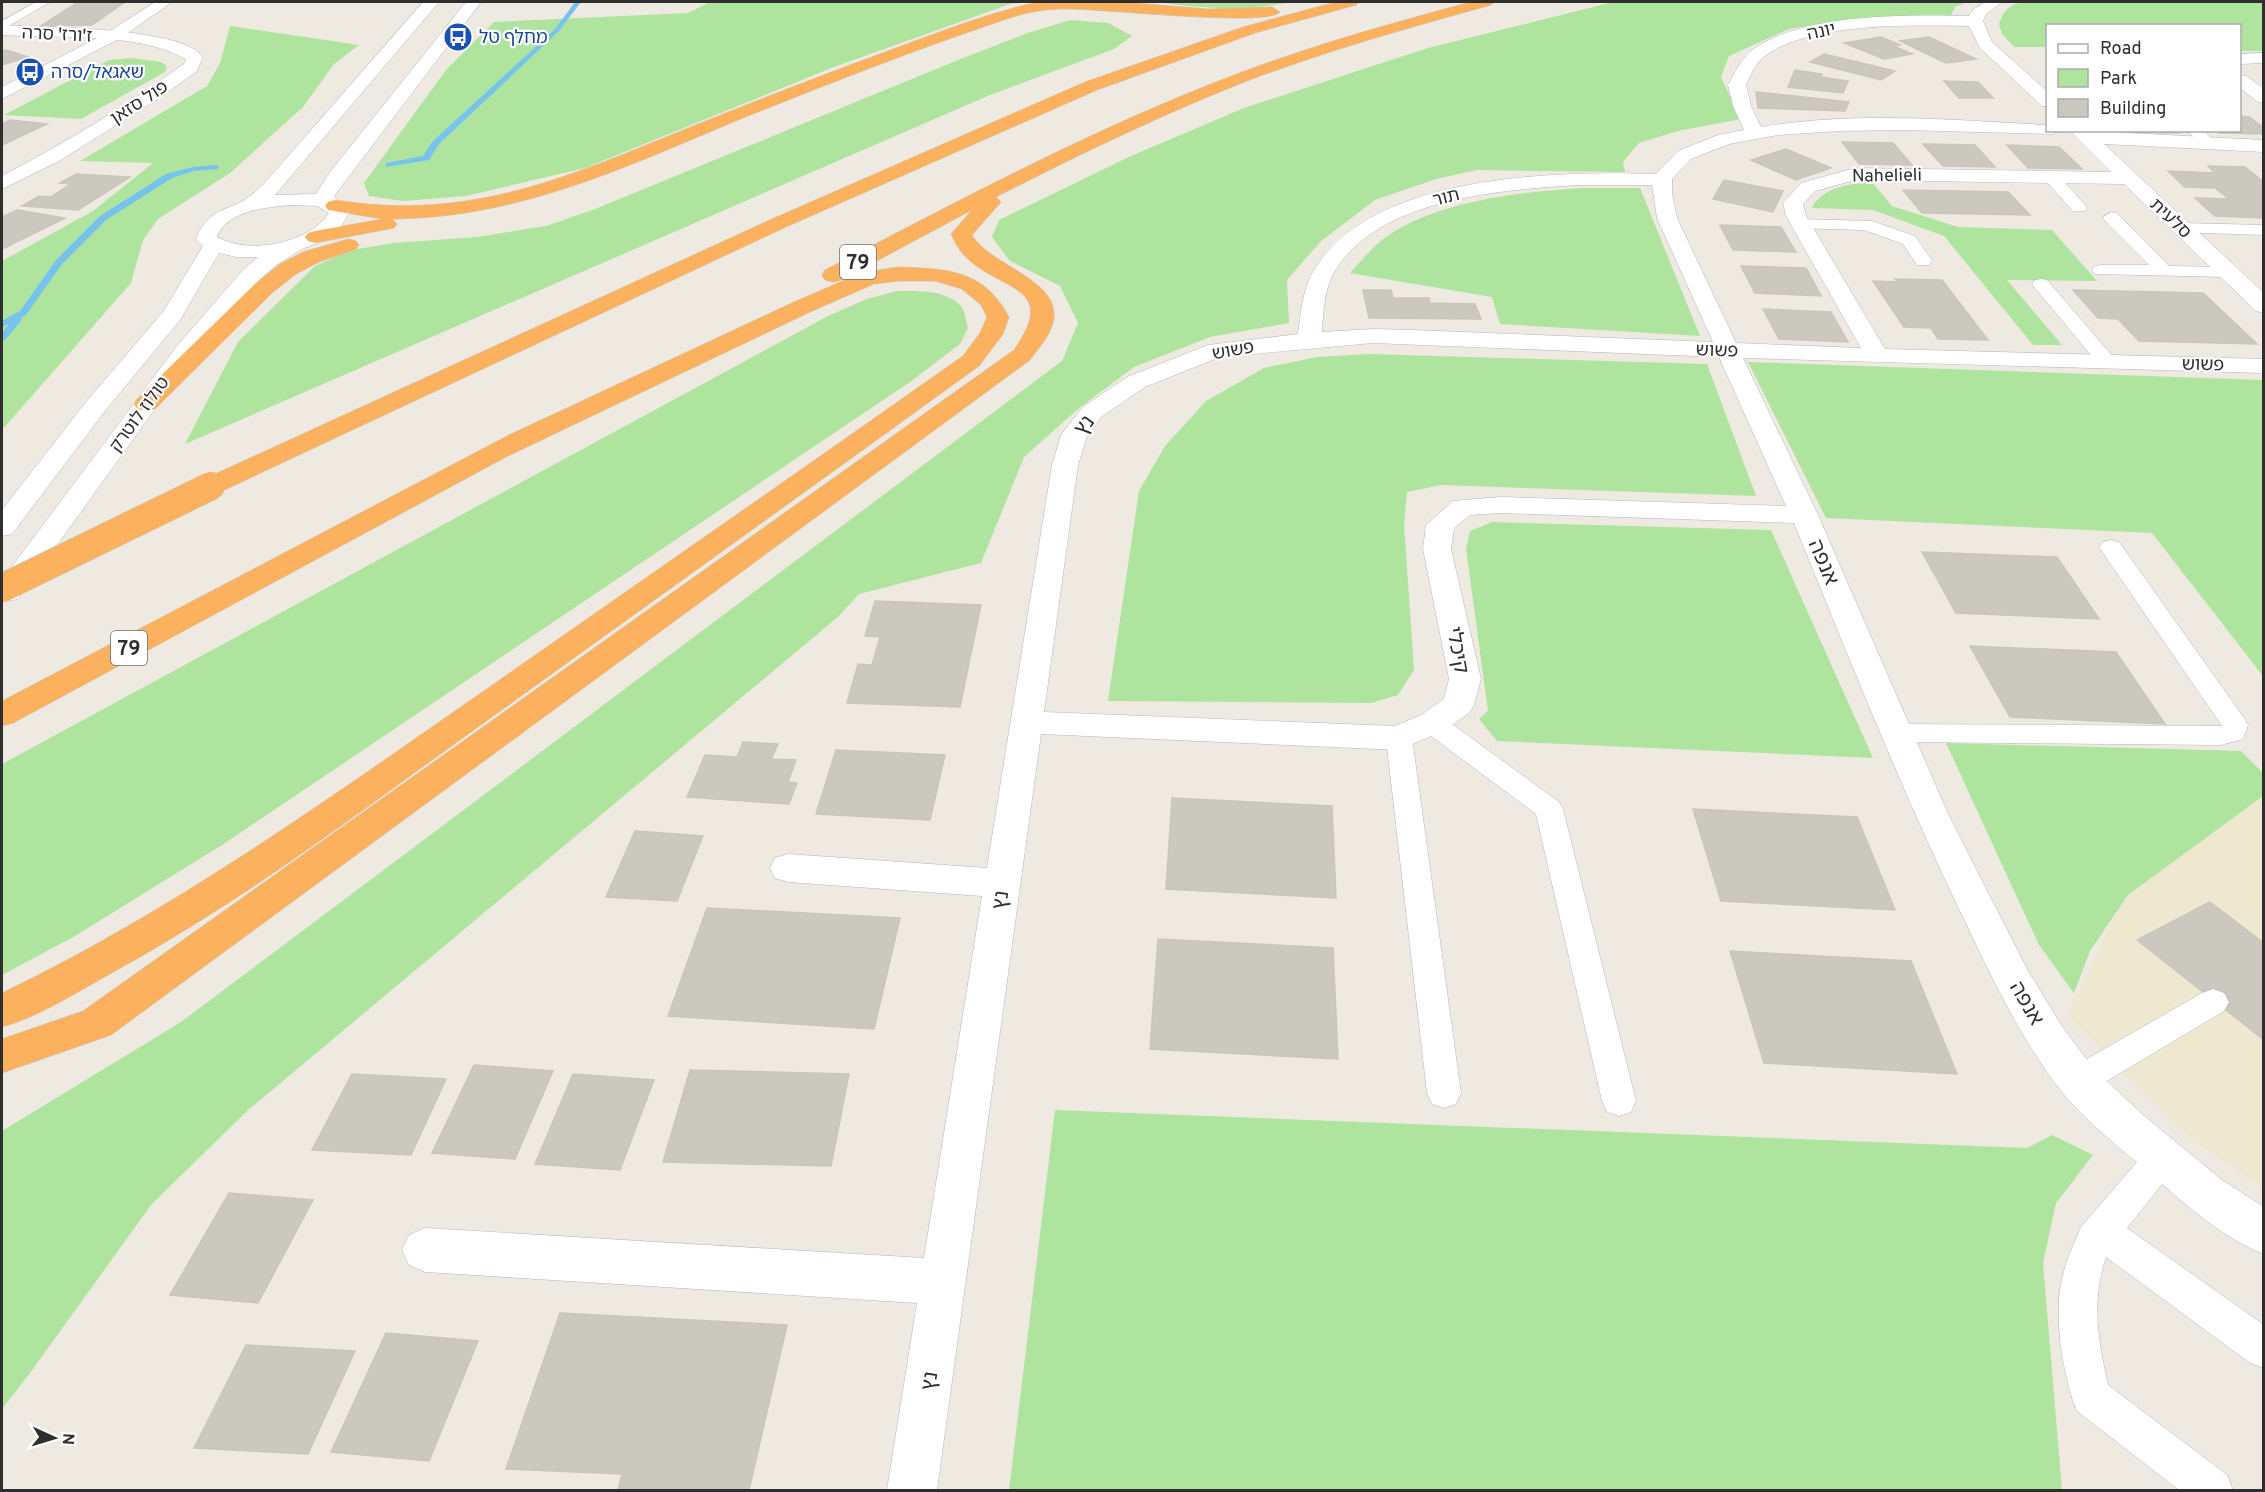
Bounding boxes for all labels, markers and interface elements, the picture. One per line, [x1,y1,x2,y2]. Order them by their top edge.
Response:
street label: יונה [1805,18,1838,47]
bus stop icon: מחלף טל [442,21,474,53]
street label: ז'ורז' סרה [21,22,93,49]
legend [2046,24,2241,132]
place label: מחלף טל [479,27,548,50]
text: Road [2100,38,2142,61]
bus stop icon: שאגאל/סרה [14,56,46,88]
place label: שאגאל/סרה [51,62,144,85]
text: Park [2100,68,2137,91]
street label: פול סזאן [106,76,173,131]
text: Building [2100,98,2166,121]
street label: Nahelieli [1852,164,1922,189]
street label: תור [1430,184,1462,213]
street label: סלעית [2144,194,2196,244]
road number: 79 [840,245,876,279]
street label: פשוש [1210,336,1256,366]
street label: פשוש [1695,339,1739,364]
street label: פשוש [2182,354,2224,377]
street label: טולוז לוטרק [105,372,175,457]
street label: נץ [1069,410,1102,442]
street label: אנפה [1801,536,1844,590]
street label: קיכלי [1439,625,1474,676]
road number: 79 [111,631,147,665]
street label: נץ [987,889,1016,912]
street label: אנפה [2002,977,2049,1031]
street label: נץ [916,1370,945,1393]
north arrow [24,1408,84,1468]
text: N [57,1432,77,1445]

